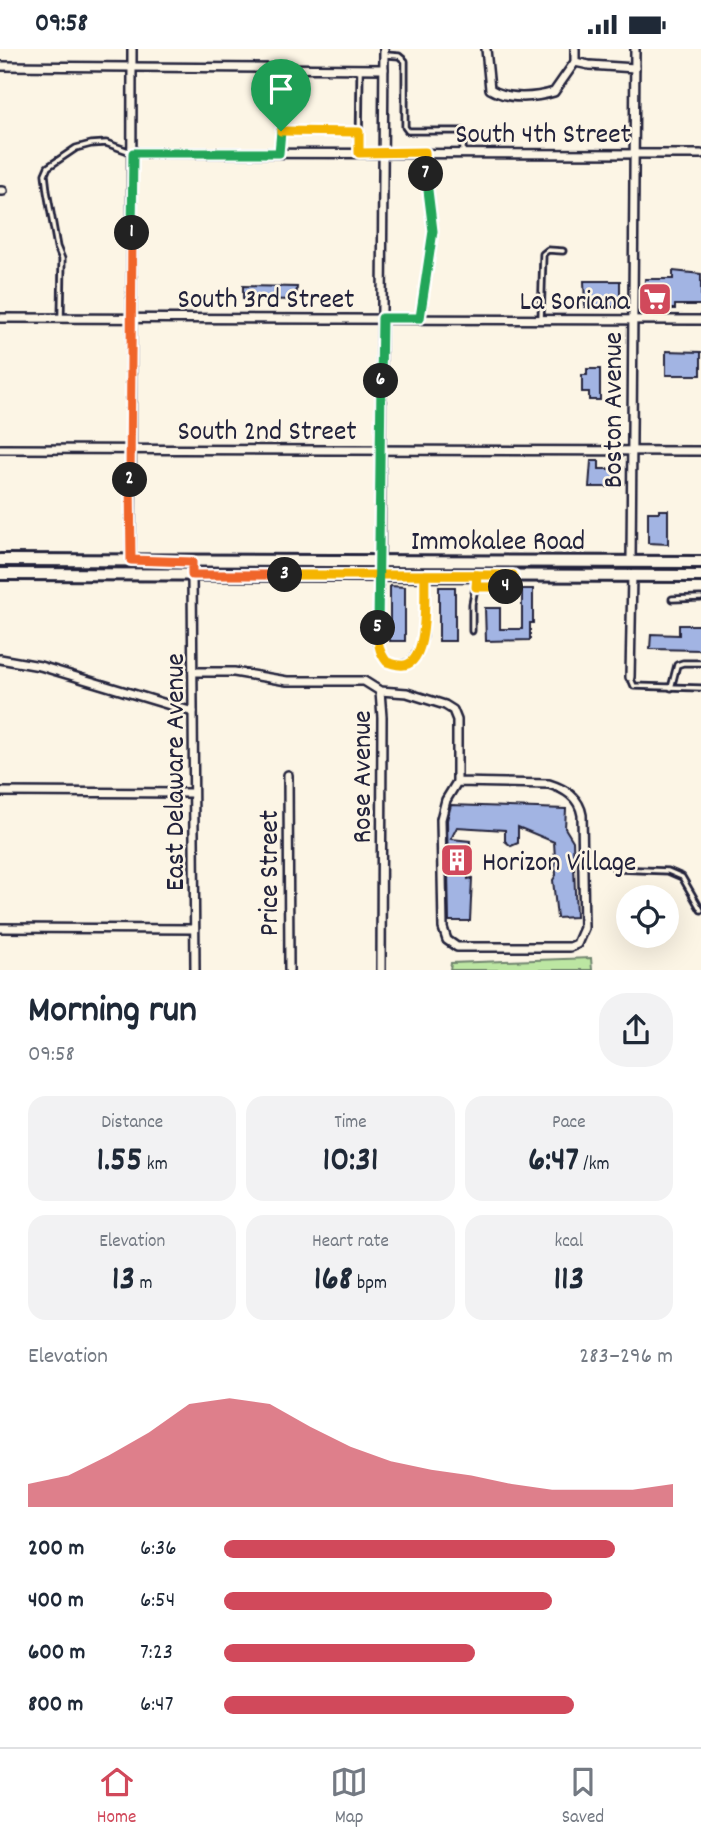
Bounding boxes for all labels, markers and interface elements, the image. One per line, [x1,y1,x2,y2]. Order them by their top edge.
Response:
text: 09:58 [35,6,88,43]
pin [251,59,311,131]
icon: arrive [262,70,300,108]
street label: South 4th Street [455,117,631,157]
pin: 7 [408,157,444,191]
text: 7 [422,160,429,187]
pin: 1 [114,215,150,251]
text: 1 [129,219,134,246]
supermarket icon: La Soriana [636,280,674,318]
street label: South 3rd Street [178,282,354,322]
place label: La Soriana [519,284,631,324]
street label: Boston Avenue [596,332,636,488]
pin: 6 [364,363,398,399]
text: 6 [376,367,385,394]
street label: South 2nd Street [177,414,357,454]
pin: 2 [113,463,148,497]
text: 2 [125,466,134,493]
street label: Immokalee Road [411,524,585,564]
pin: 3 [268,557,302,593]
text: 3 [280,561,289,588]
pin: 4 [489,569,524,605]
text: 4 [502,573,509,600]
pin: 5 [360,611,396,645]
text: 5 [373,614,382,641]
street label: East Delaware Avenue [158,653,198,891]
street label: Rose Avenue [345,710,385,844]
street label: Price Street [252,810,292,936]
building icon: Horizon Village [438,841,476,879]
place label: Horizon Village [482,845,636,885]
map controls [616,885,679,948]
button: locate [616,885,679,948]
text: Morning run [28,985,197,1040]
button: share [599,993,673,1067]
text: 09:58 [28,1039,75,1072]
text: Distance [101,1110,163,1137]
text: Time [334,1110,367,1137]
text: Pace [552,1110,586,1137]
text: 1.55 [97,1137,143,1187]
text: 10:31 [323,1137,378,1187]
text: 6:47 [528,1137,579,1187]
text: km [143,1152,168,1179]
text: /km [579,1152,610,1179]
text: Elevation [99,1229,165,1256]
text: Heart rate [312,1229,389,1256]
text: kcal [554,1229,583,1256]
text: 13 [112,1256,135,1306]
text: 168 [314,1256,353,1306]
text: 113 [553,1256,584,1306]
text: m [135,1271,152,1298]
text: bpm [353,1271,387,1298]
text: Elevation [28,1341,108,1374]
text: 283–296 m [579,1341,673,1374]
text: 200 m [28,1533,84,1566]
text: 6:36 [140,1533,177,1566]
text: 400 m [28,1585,84,1618]
text: 6:54 [140,1585,175,1618]
text: 600 m [28,1637,85,1670]
text: 7:23 [140,1637,173,1670]
text: 800 m [28,1689,83,1722]
text: 6:47 [140,1689,173,1722]
tab: Home [97,1763,136,1832]
tab: Map [330,1763,368,1832]
tab: Saved [562,1763,604,1832]

